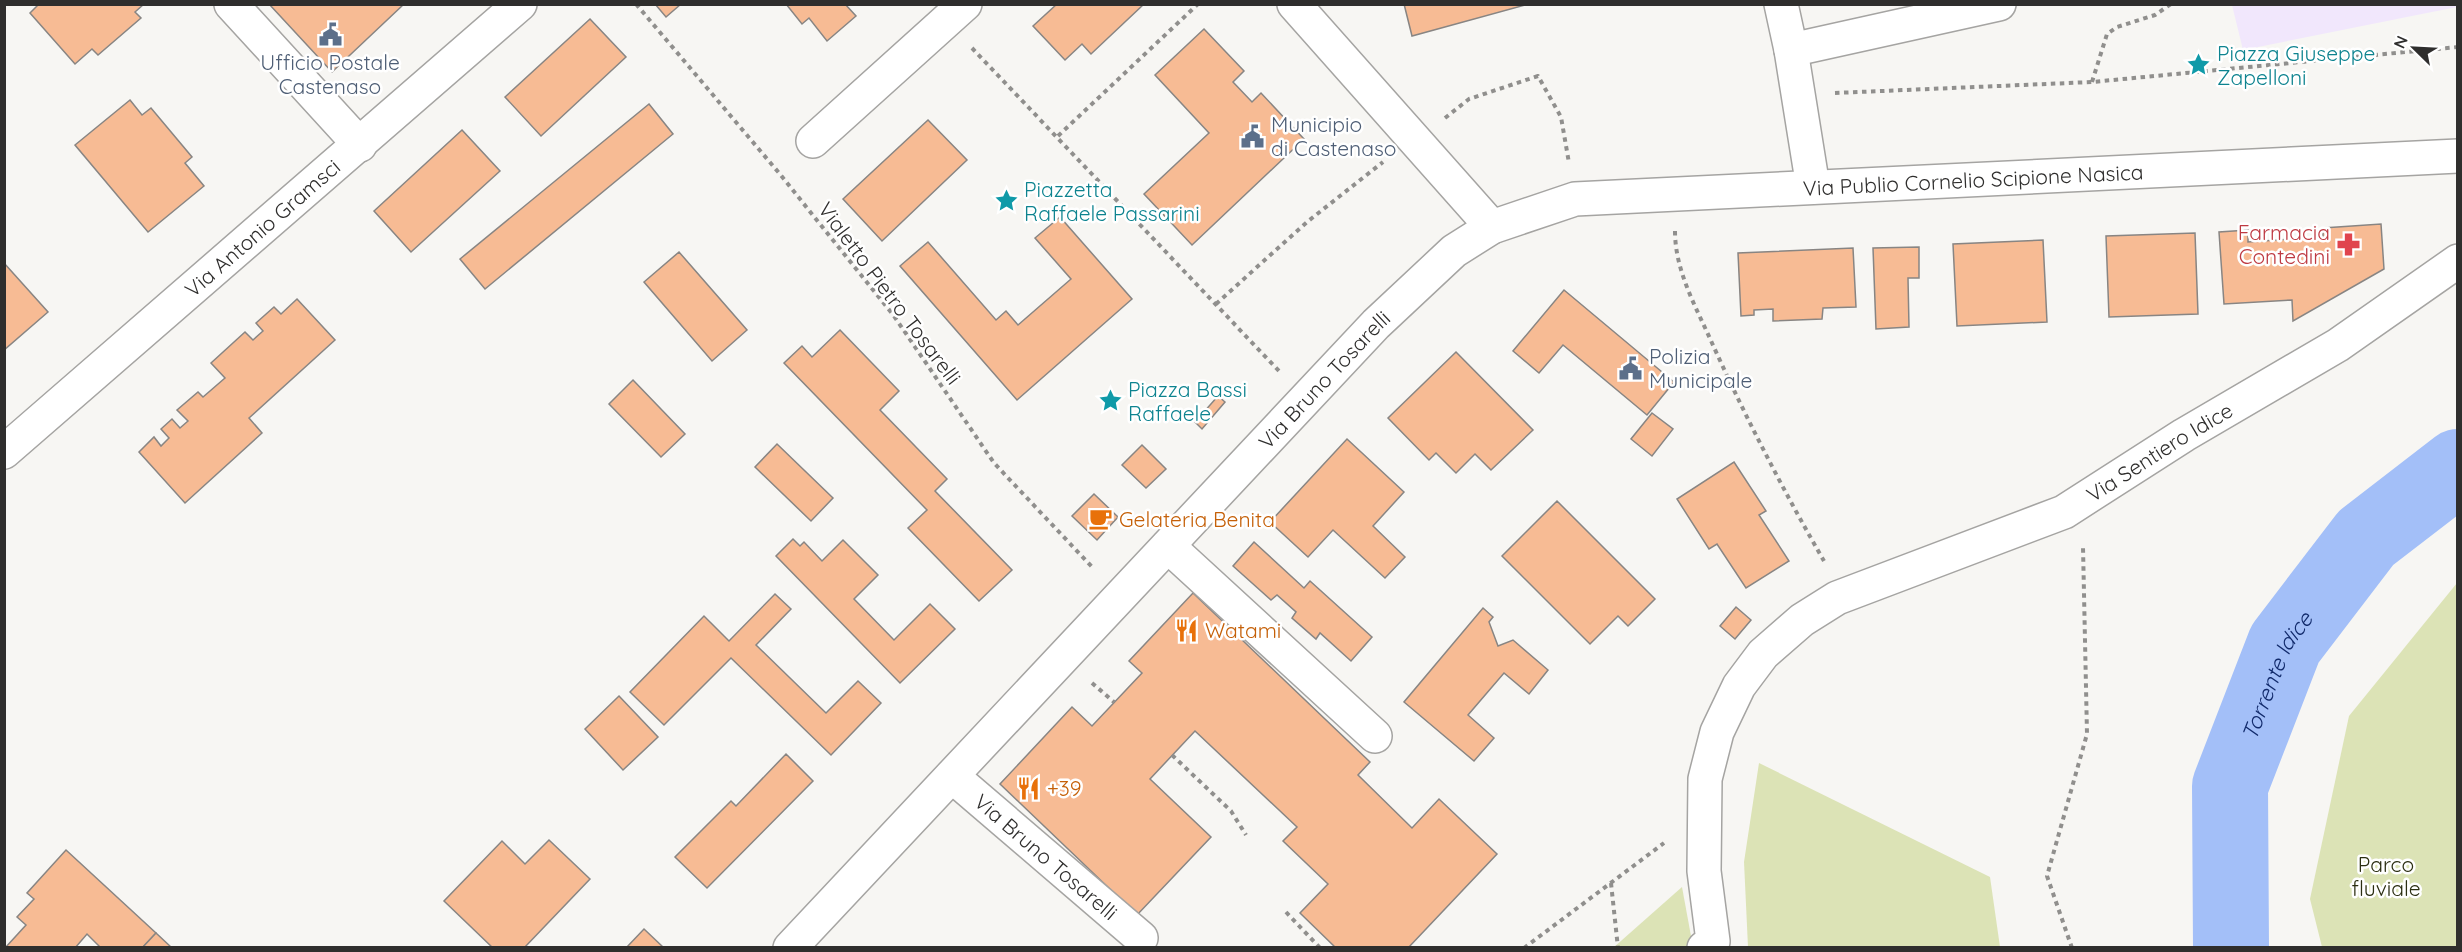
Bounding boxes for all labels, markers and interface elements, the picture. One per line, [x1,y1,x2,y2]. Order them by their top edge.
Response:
north arrow [2384,18,2444,78]
public building icon: Ufficio Postale Castenaso [317,21,343,47]
text: N [2389,32,2412,51]
place label: Piazza Giuseppe Zapelloni [2217,40,2375,90]
place label: Ufficio Postale Castenaso [260,49,400,99]
place icon: Piazza Giuseppe Zapelloni [2186,52,2212,78]
place label: Municipio di Castenaso [1271,111,1397,161]
public building icon: Municipio di Castenaso [1240,123,1266,149]
street label: Via Antonio Gramsci [179,153,345,302]
street label: Via Publio Cornelio Scipione Nasica [1802,158,2144,201]
place label: Piazzetta Raffaele Passarini [1024,176,1200,226]
place icon: Piazzetta Raffaele Passarini [993,188,1019,214]
street label: Vialetto Pietro Tosarelli [813,197,967,389]
place label: Farmacia Contedini [2238,219,2330,269]
pharmacy icon: Farmacia Contedini [2335,231,2361,257]
street label: Via Bruno Tosarelli [1253,305,1395,454]
place label: Polizia Municipale [1649,343,1752,393]
public building icon: Polizia Municipale [1618,355,1644,381]
place label: Piazza Bassi Raffaele [1128,376,1247,426]
place icon: Piazza Bassi Raffaele [1097,388,1123,414]
street label: Via Sentiero Idice [2081,397,2237,507]
cafe icon: Gelateria Benita [1088,506,1114,532]
place label: Gelateria Benita [1119,506,1275,532]
water label: Torrente Idice [2235,605,2320,744]
restaurant icon: Watami [1174,617,1200,643]
place label: Watami [1205,617,1281,643]
restaurant icon: +39 [1016,775,1042,801]
place label: +39 [1047,775,1082,801]
street label: Via Bruno Tosarelli [969,788,1123,925]
park label: Parco fluviale [2351,851,2421,901]

